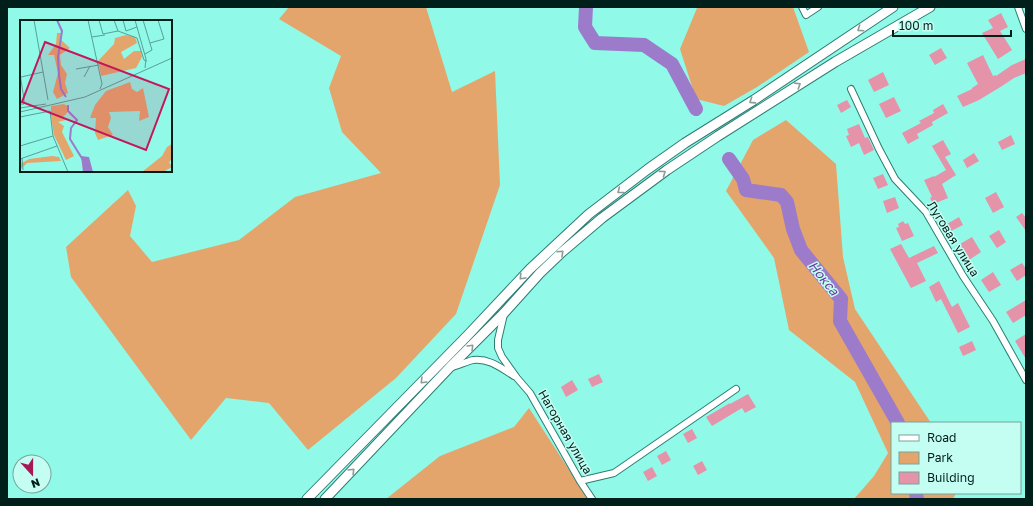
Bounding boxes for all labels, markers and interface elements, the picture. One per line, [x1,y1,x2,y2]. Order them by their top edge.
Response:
scale bar [893,12,1011,38]
text: 100 m [899,18,933,33]
inset map [20,20,172,172]
one-way arrow [858,24,865,31]
one-way arrow [794,83,801,90]
one-way arrow [750,96,757,103]
one-way arrow [659,171,666,178]
one-way arrow [617,186,624,193]
street label: Луговая улица [924,198,983,279]
one-way arrow [556,250,564,258]
water label: Нокса [805,258,843,299]
one-way arrow [520,272,527,279]
one-way arrow [466,344,474,352]
one-way arrow [420,376,428,384]
street label: Нагорная улица [535,387,596,477]
legend [891,422,1021,494]
text: Road [927,430,956,445]
text: Park [927,450,953,465]
north arrow [12,454,52,494]
one-way arrow [347,468,354,476]
text: Building [927,470,975,485]
text: N [30,476,42,491]

